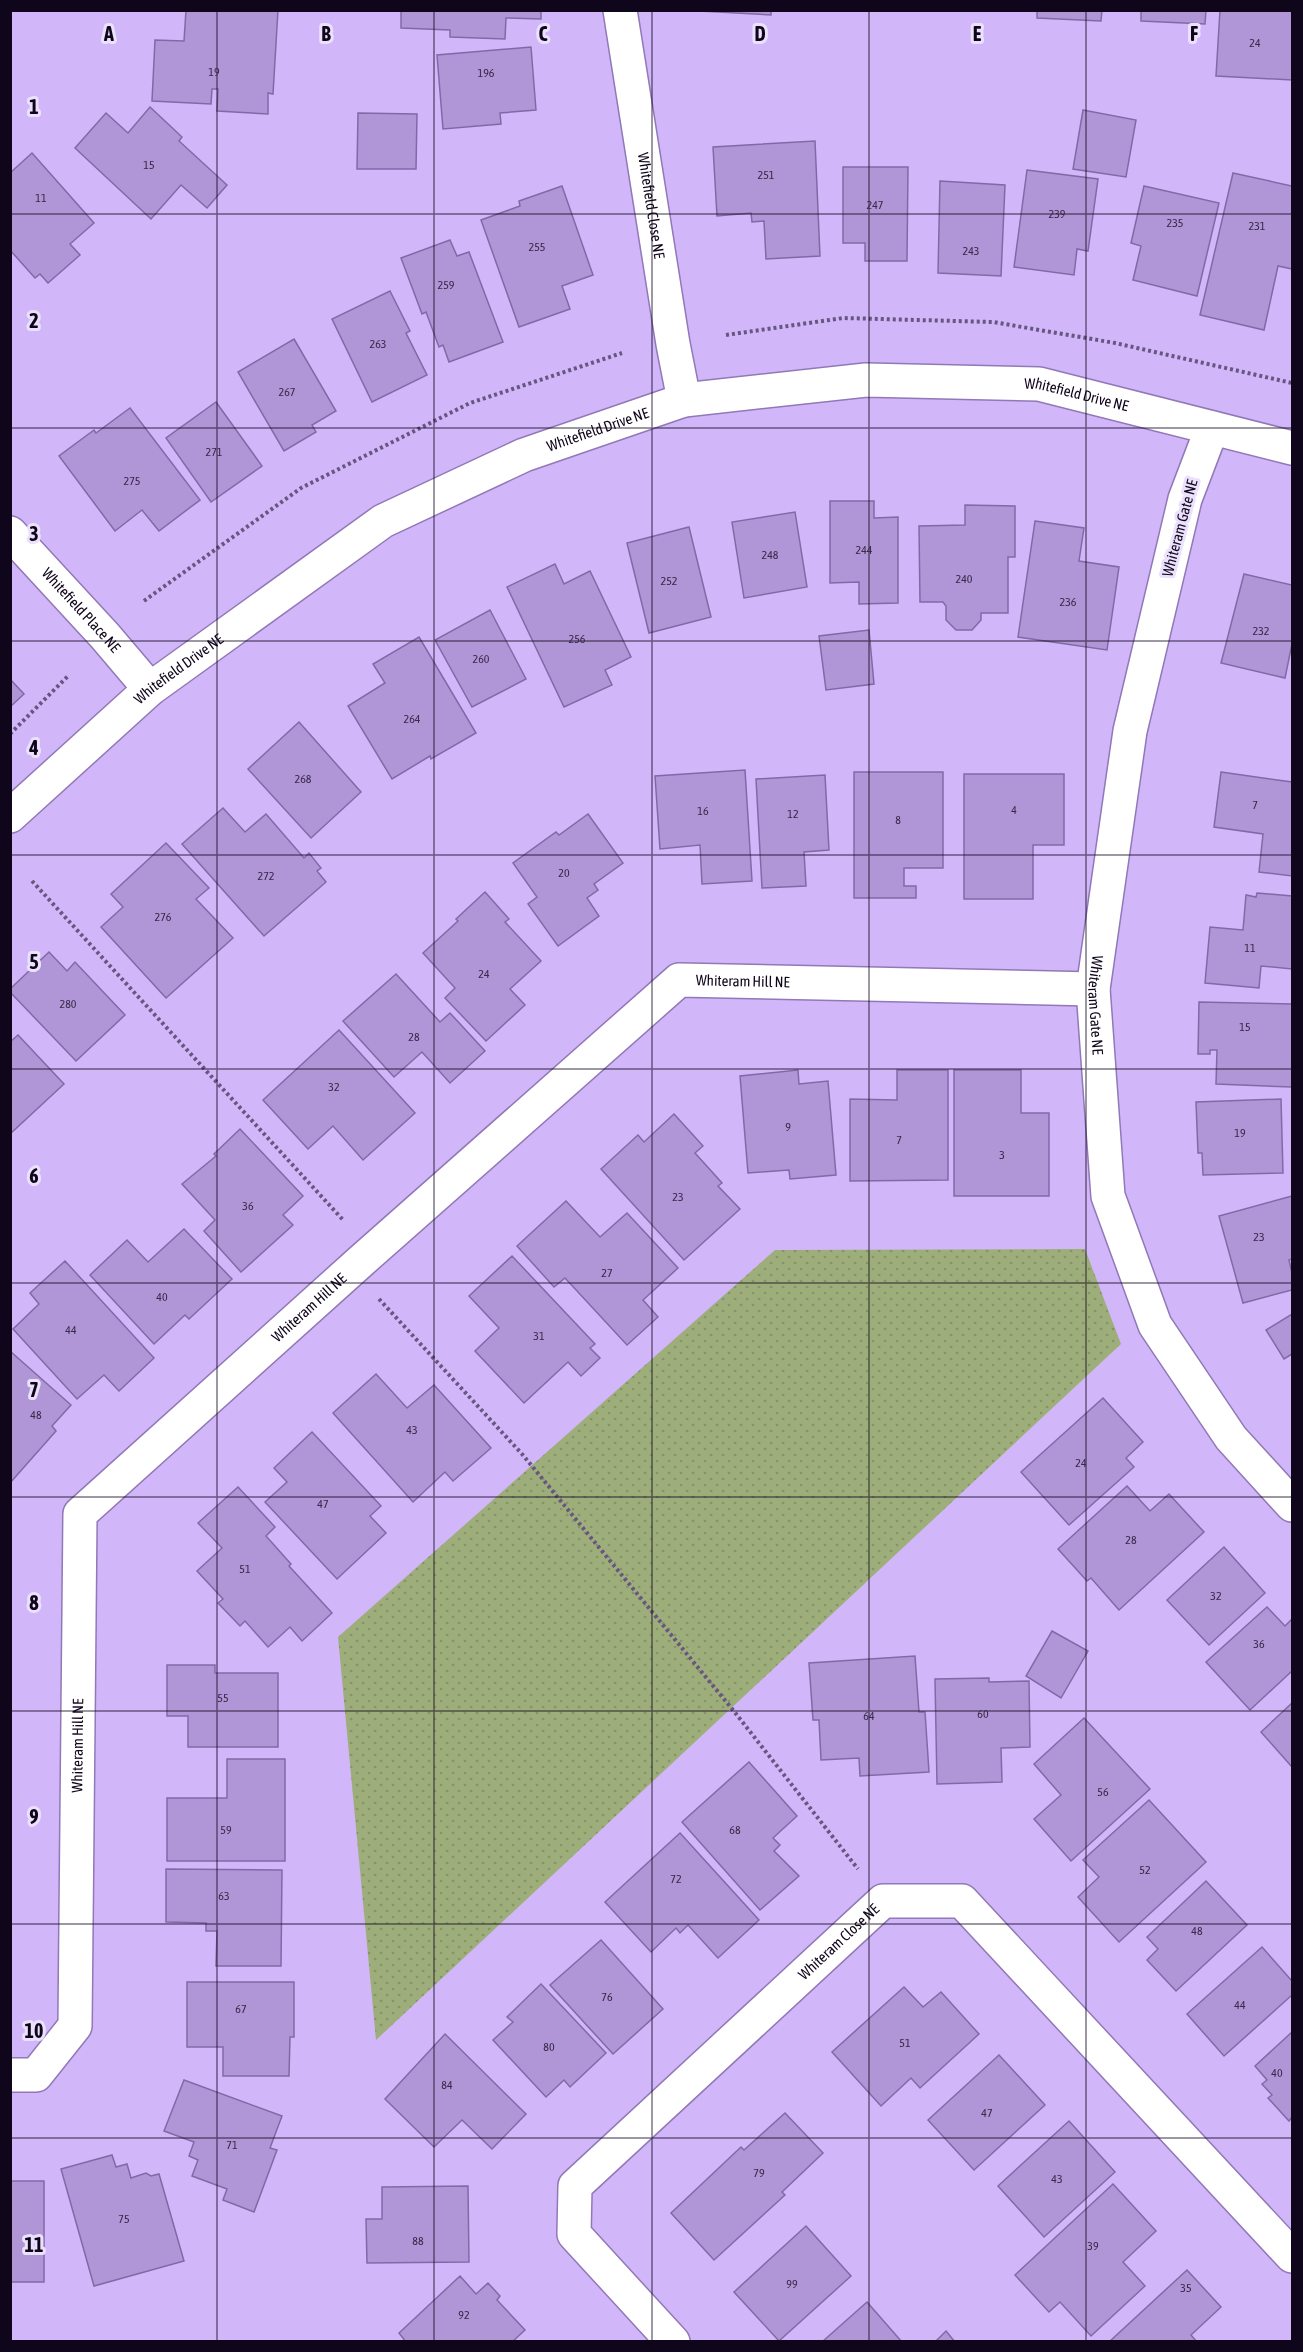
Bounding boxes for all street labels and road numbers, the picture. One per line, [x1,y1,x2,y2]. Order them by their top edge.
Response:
street label: Whitefield Close NE [635,151,668,260]
street label: Whitefield Drive NE [1024,374,1131,414]
street label: Whitefield Drive NE [545,404,651,455]
street label: Whiteram Gate NE [1158,477,1201,578]
street label: Whitefield Place NE [39,564,124,656]
street label: Whitefield Drive NE [130,630,227,707]
street label: Whiteram Gate NE [1085,954,1107,1056]
street label: Whiteram Hill NE [696,971,791,990]
street label: Whiteram Hill NE [268,1269,350,1345]
street label: Whiteram Hill NE [68,1698,86,1793]
street label: Whiteram Close NE [795,1900,883,1983]

